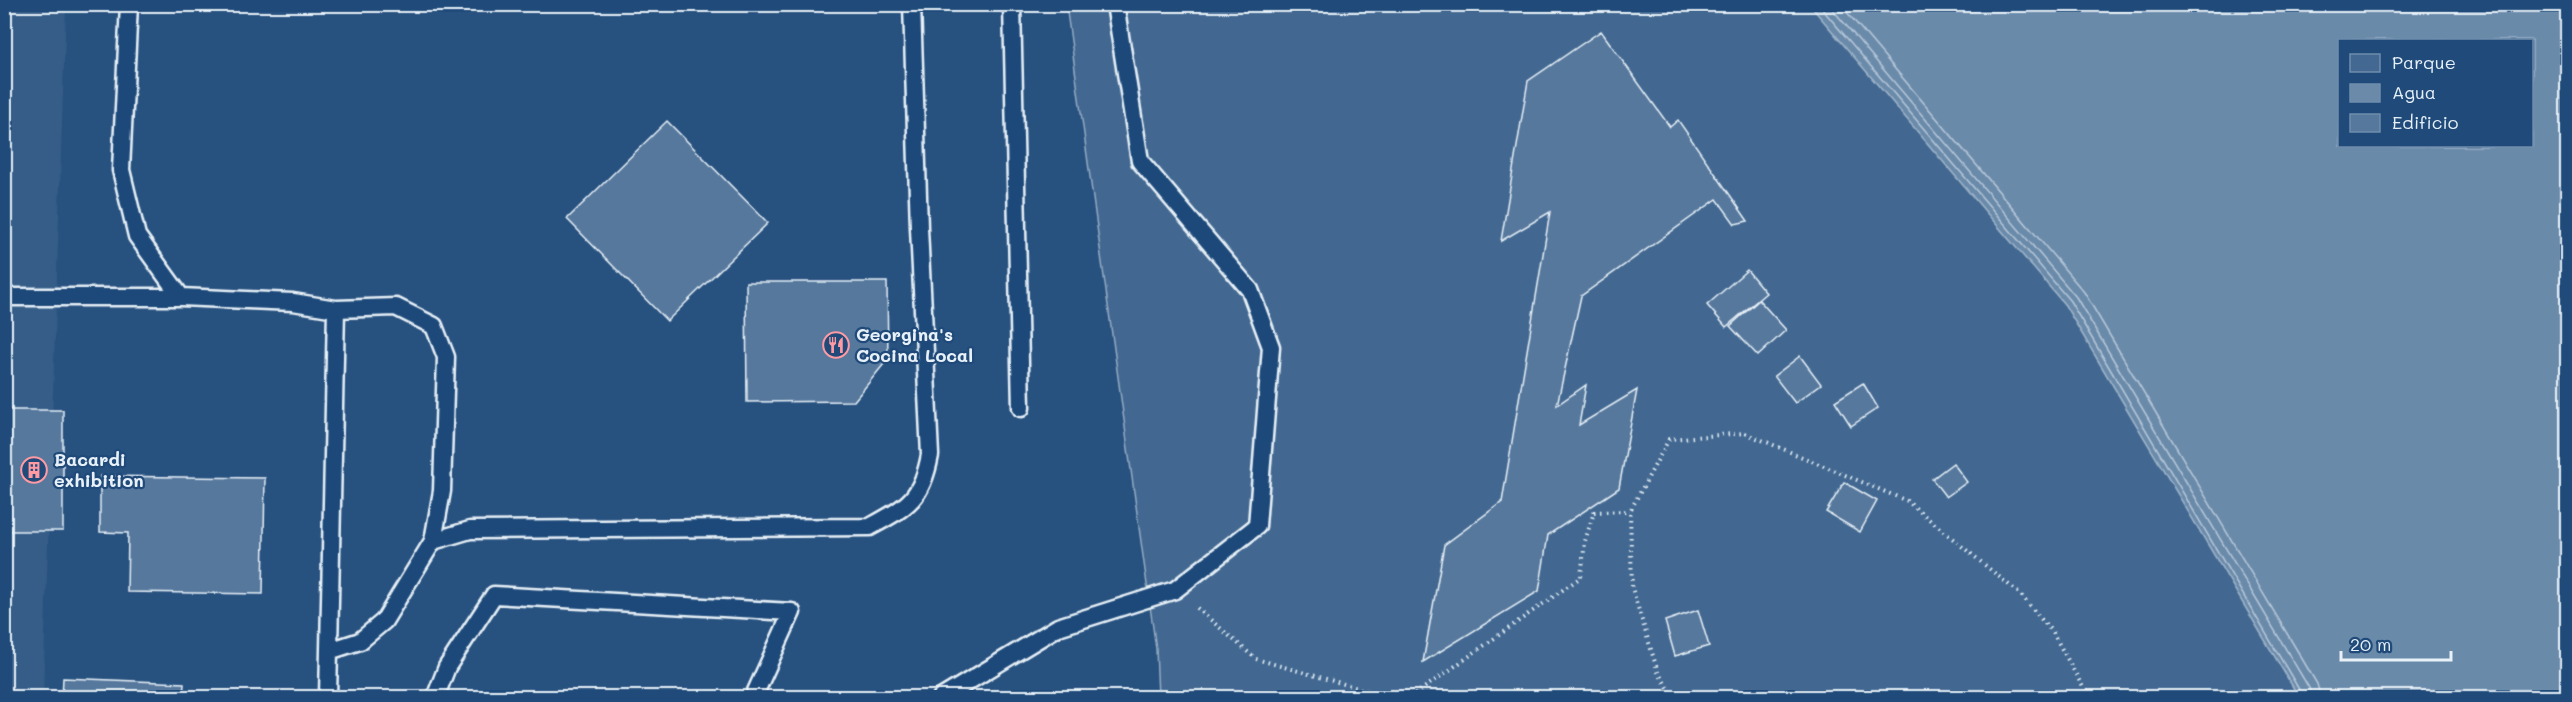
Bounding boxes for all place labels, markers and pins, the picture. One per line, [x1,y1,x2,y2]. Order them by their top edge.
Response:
place label: Georgina's Cocina Local [856,322,973,367]
restaurant icon: Georgina's Cocina Local [821,330,851,360]
place label: Bacardi exhibition [54,447,144,492]
building icon: Bacardi exhibition [19,455,49,485]

